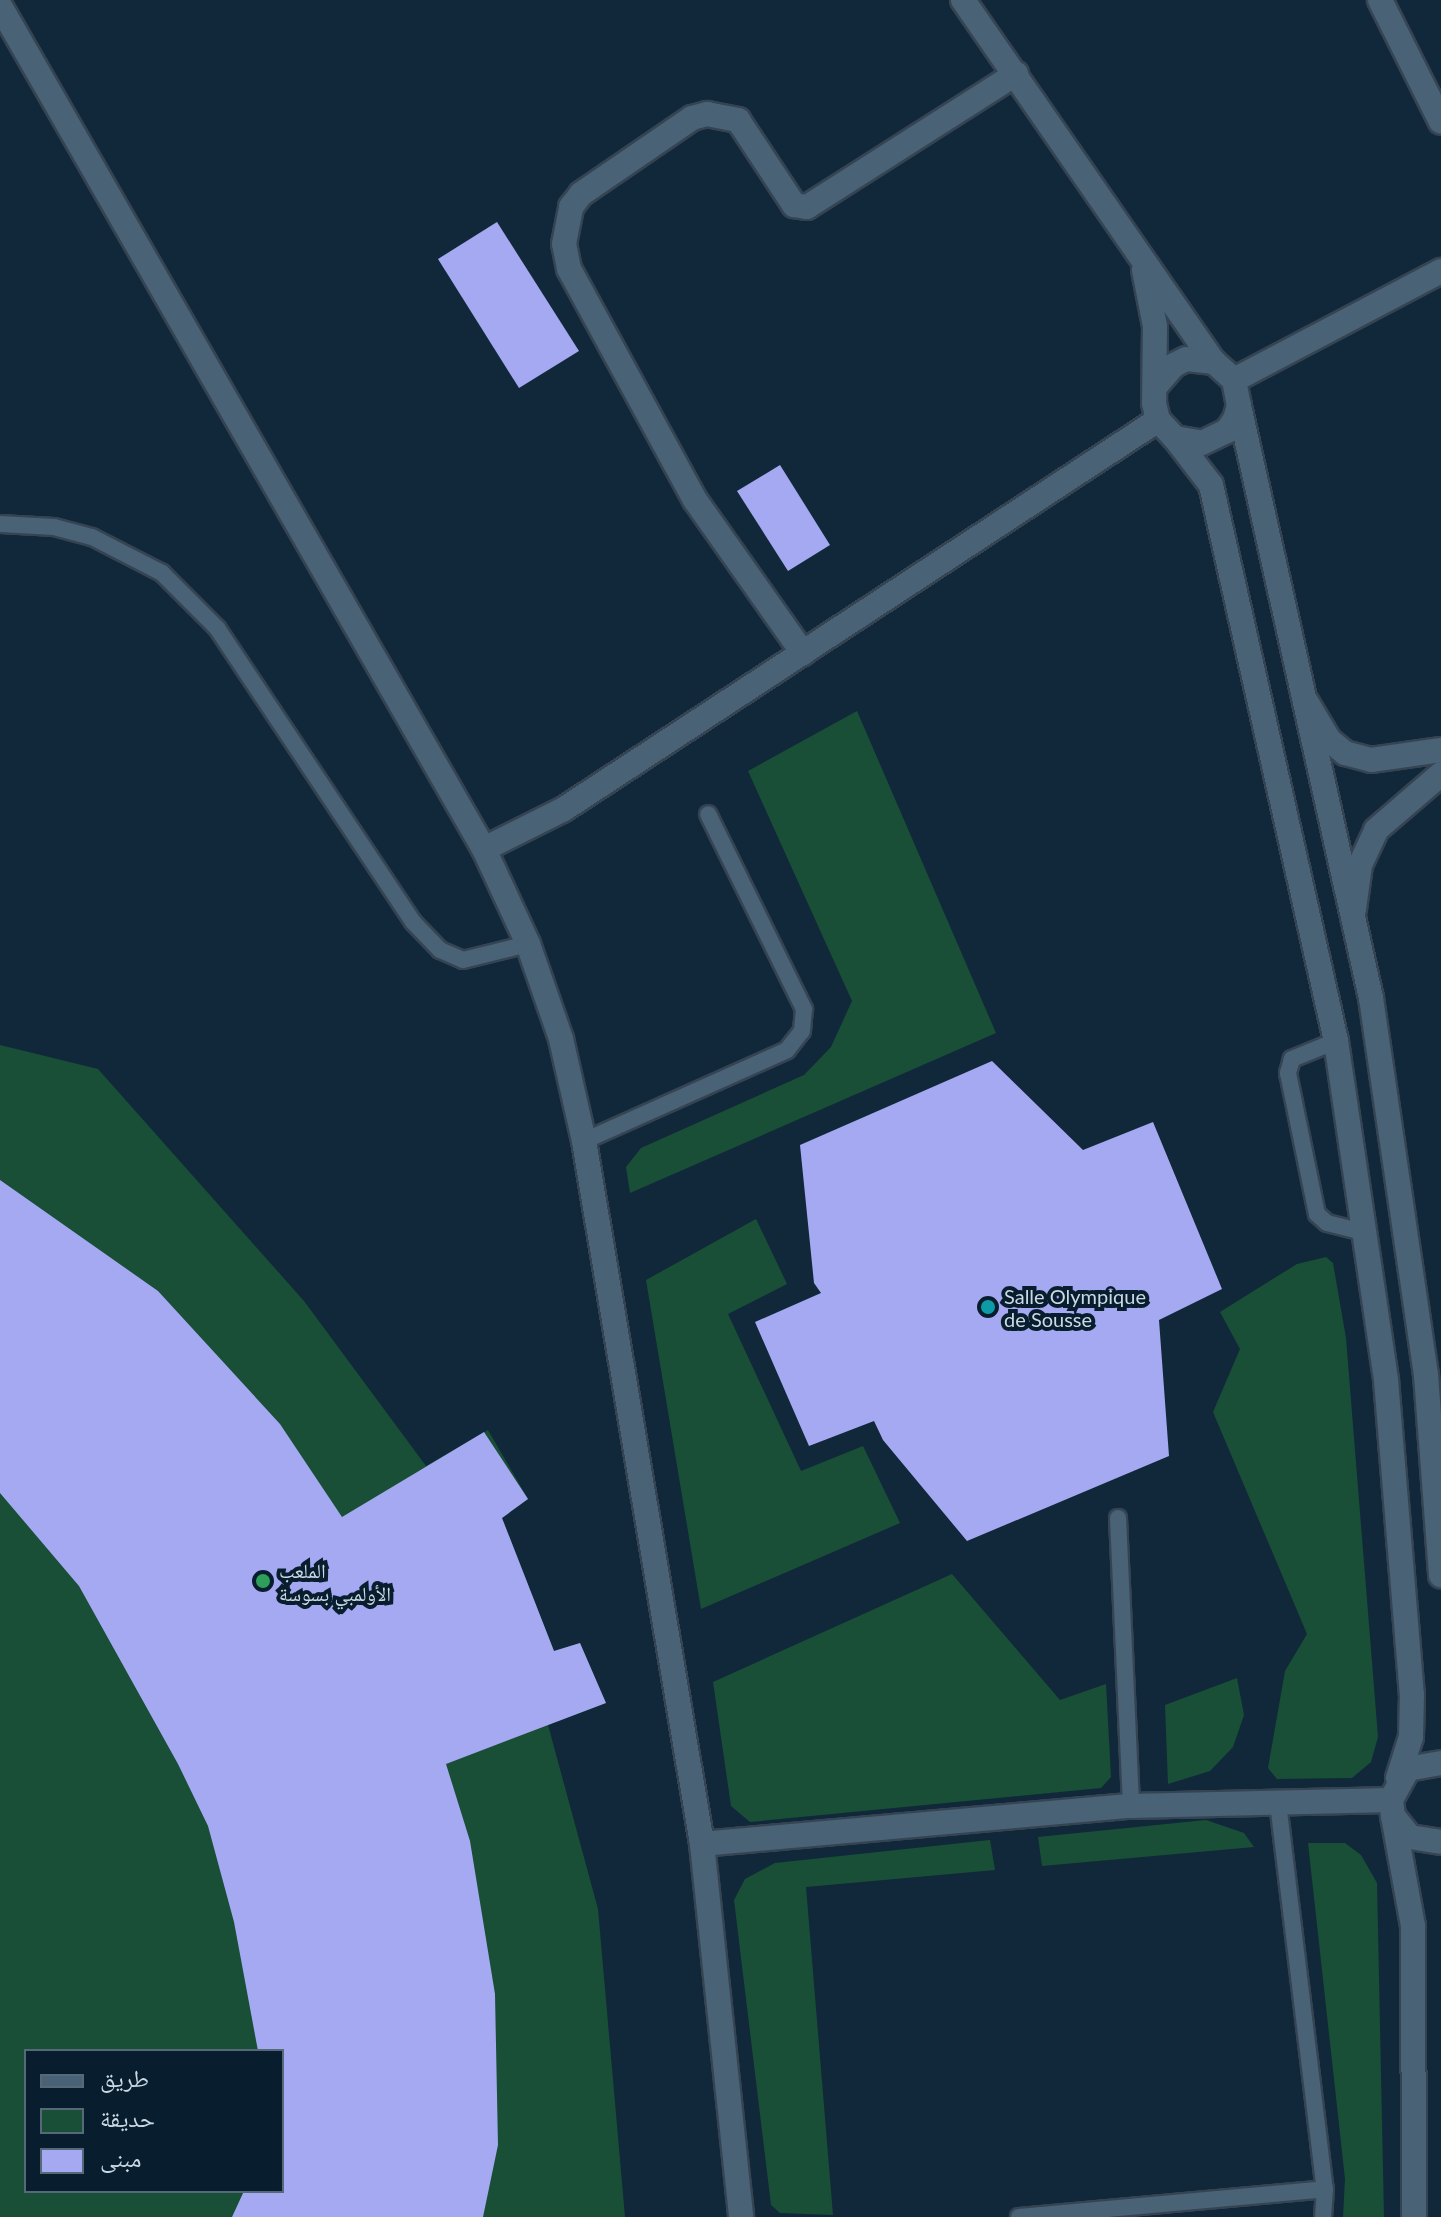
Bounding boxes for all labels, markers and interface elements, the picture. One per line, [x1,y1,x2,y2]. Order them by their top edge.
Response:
place label: Salle Olympique de Sousse [1004,1284,1146,1331]
marker: Salle Olympique de Sousse [979,1298,997,1316]
place label: الملعب الأولمبي بسوسة [279,1558,391,1605]
marker: الملعب الأولمبي بسوسة [254,1572,272,1590]
legend [24,2049,284,2193]
text: طريق [100,2063,149,2092]
text: حديقة [100,2103,155,2132]
text: مبنى [100,2143,141,2172]

